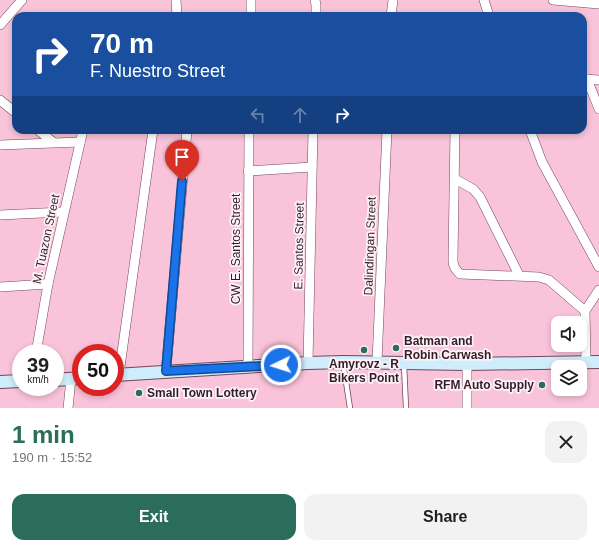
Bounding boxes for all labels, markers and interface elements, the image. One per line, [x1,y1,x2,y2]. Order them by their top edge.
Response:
icon: right [24,28,76,80]
text: 70 m [90,28,154,59]
text: F. Nuestro Street [90,61,225,81]
icon: left [247,104,269,126]
icon: ahead [289,104,311,126]
icon: right [331,104,353,126]
pin [165,140,199,181]
icon: arrive [171,146,193,168]
street label: M. Tuazon Street [30,192,62,285]
street label: CW E. Santos Street [229,193,243,304]
street label: Dalindingan Street [361,196,379,296]
street label: E. Santos Street [291,202,307,290]
map controls [551,316,587,396]
button: sound [551,316,587,352]
place label: Batman and Robin Carwash [404,334,491,362]
marker: Batman and Robin Carwash [391,343,401,353]
speed limit sign: 50 [72,344,124,396]
position arrow [260,344,302,386]
marker: Amyrovz - R Bikers Point [359,345,369,355]
text: 39 [27,354,49,376]
place label: Amyrovz - R Bikers Point [329,357,399,385]
button: layers [551,360,587,396]
text: km/h [27,374,49,385]
place label: RFM Auto Supply [434,378,534,392]
marker: RFM Auto Supply [537,380,547,390]
place label: Small Town Lottery [147,386,257,400]
marker: Small Town Lottery [134,388,144,398]
text: 1 min [12,421,75,448]
button: close [545,421,587,463]
text: 190 m · 15:52 [12,450,92,465]
button: Exit [12,494,296,540]
button: Share [304,494,587,540]

